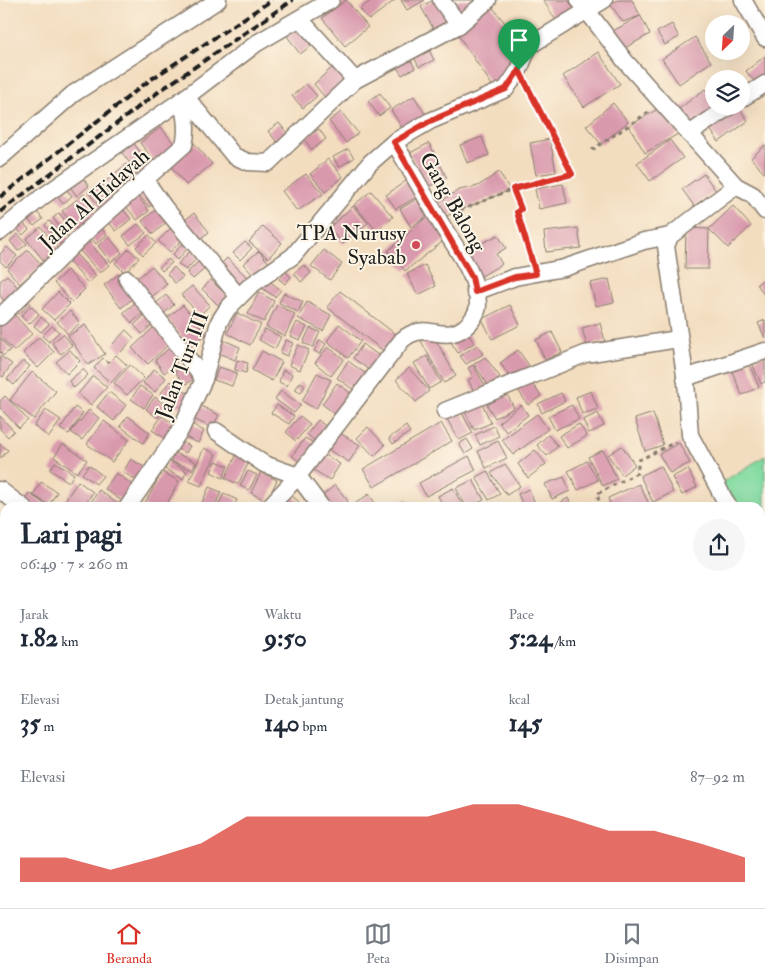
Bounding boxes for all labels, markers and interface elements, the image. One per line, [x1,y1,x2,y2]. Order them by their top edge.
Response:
north arrow [705,15,750,60]
map controls [705,15,750,115]
pin [498,19,540,70]
icon: arrive [505,26,533,54]
button: layers [705,70,750,115]
street label: Jalan Al Hidayah [33,143,155,257]
street label: Gang Balong [413,148,492,258]
place label: TPA Nurusy Syabab [297,220,407,271]
marker: TPA Nurusy Syabab [410,239,422,251]
street label: Jalan Turi III [149,307,215,424]
text: Lari pagi [20,517,122,552]
button: share [693,519,745,571]
text: 06:49 · 7 × 260 m [20,554,128,574]
text: Jarak [20,606,49,623]
text: Waktu [264,606,301,623]
text: Pace [509,606,534,623]
text: 1.82 [20,623,58,654]
text: 9:50 [264,623,307,654]
text: 5:24 [509,623,552,654]
text: km [58,633,79,650]
text: /km [552,633,576,650]
text: Elevasi [20,691,60,708]
text: Detak jantung [264,691,344,708]
text: kcal [509,691,530,708]
text: 35 [20,708,41,739]
text: 140 [264,708,300,739]
text: 145 [509,708,542,739]
text: m [41,718,54,735]
text: bpm [300,718,327,735]
text: Elevasi [20,767,65,787]
text: 87–92 m [690,767,745,787]
tab: Beranda [106,920,152,967]
tab: Peta [364,920,392,967]
tab: Disimpan [604,920,659,967]

